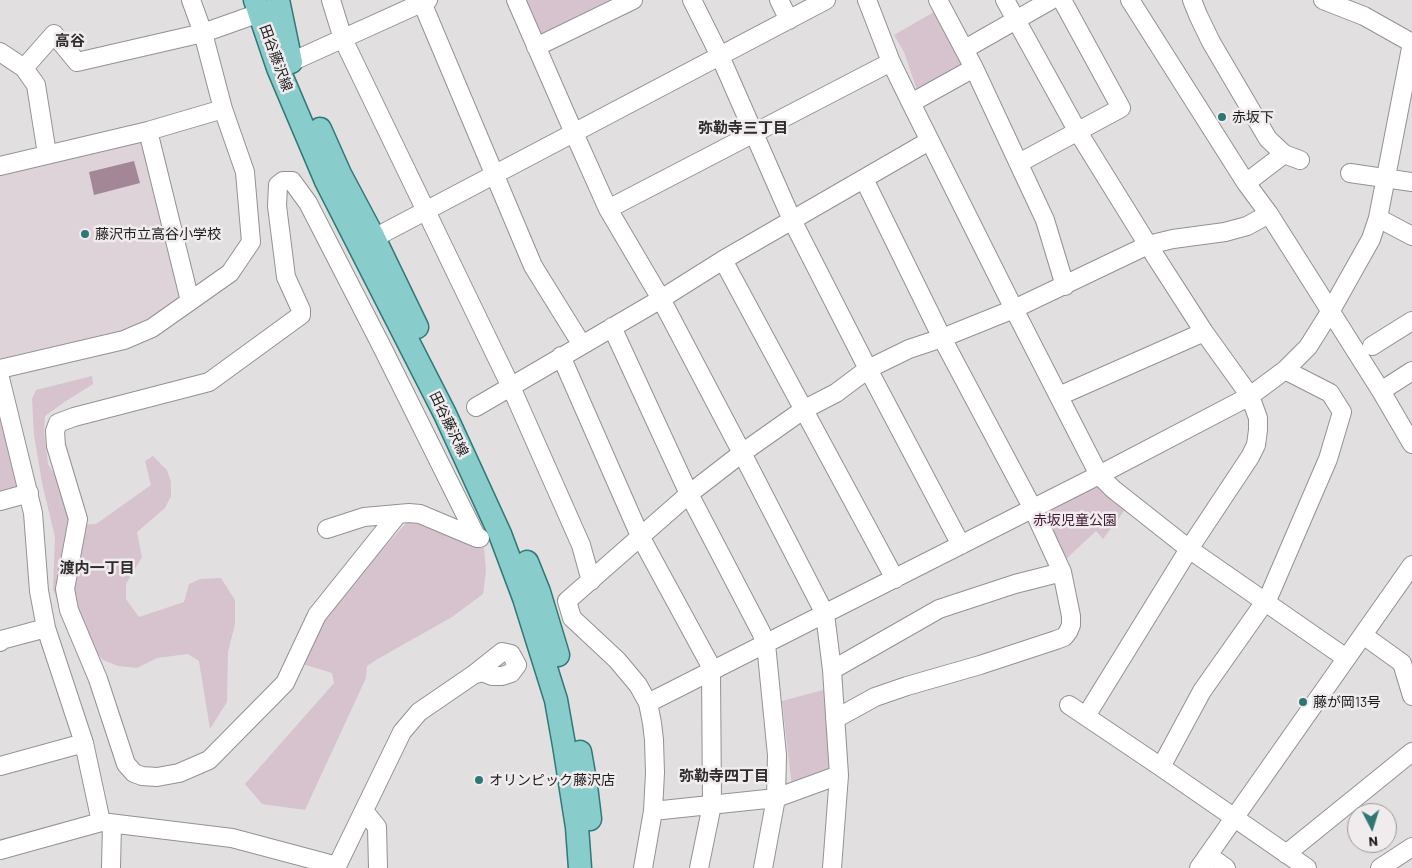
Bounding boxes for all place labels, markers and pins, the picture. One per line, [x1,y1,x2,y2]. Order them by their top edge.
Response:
place label: 赤坂下 [1232,109,1274,125]
marker: 赤坂下 [1216,111,1228,123]
place label: 藤沢市立高谷小学校 [95,226,221,242]
marker: 藤沢市立高谷小学校 [79,228,91,240]
place label: 藤が岡13号 [1313,694,1381,710]
marker: 藤が岡13号 [1297,696,1309,708]
place label: オリンピック藤沢店 [489,772,615,788]
marker: オリンピック藤沢店 [473,774,485,786]

